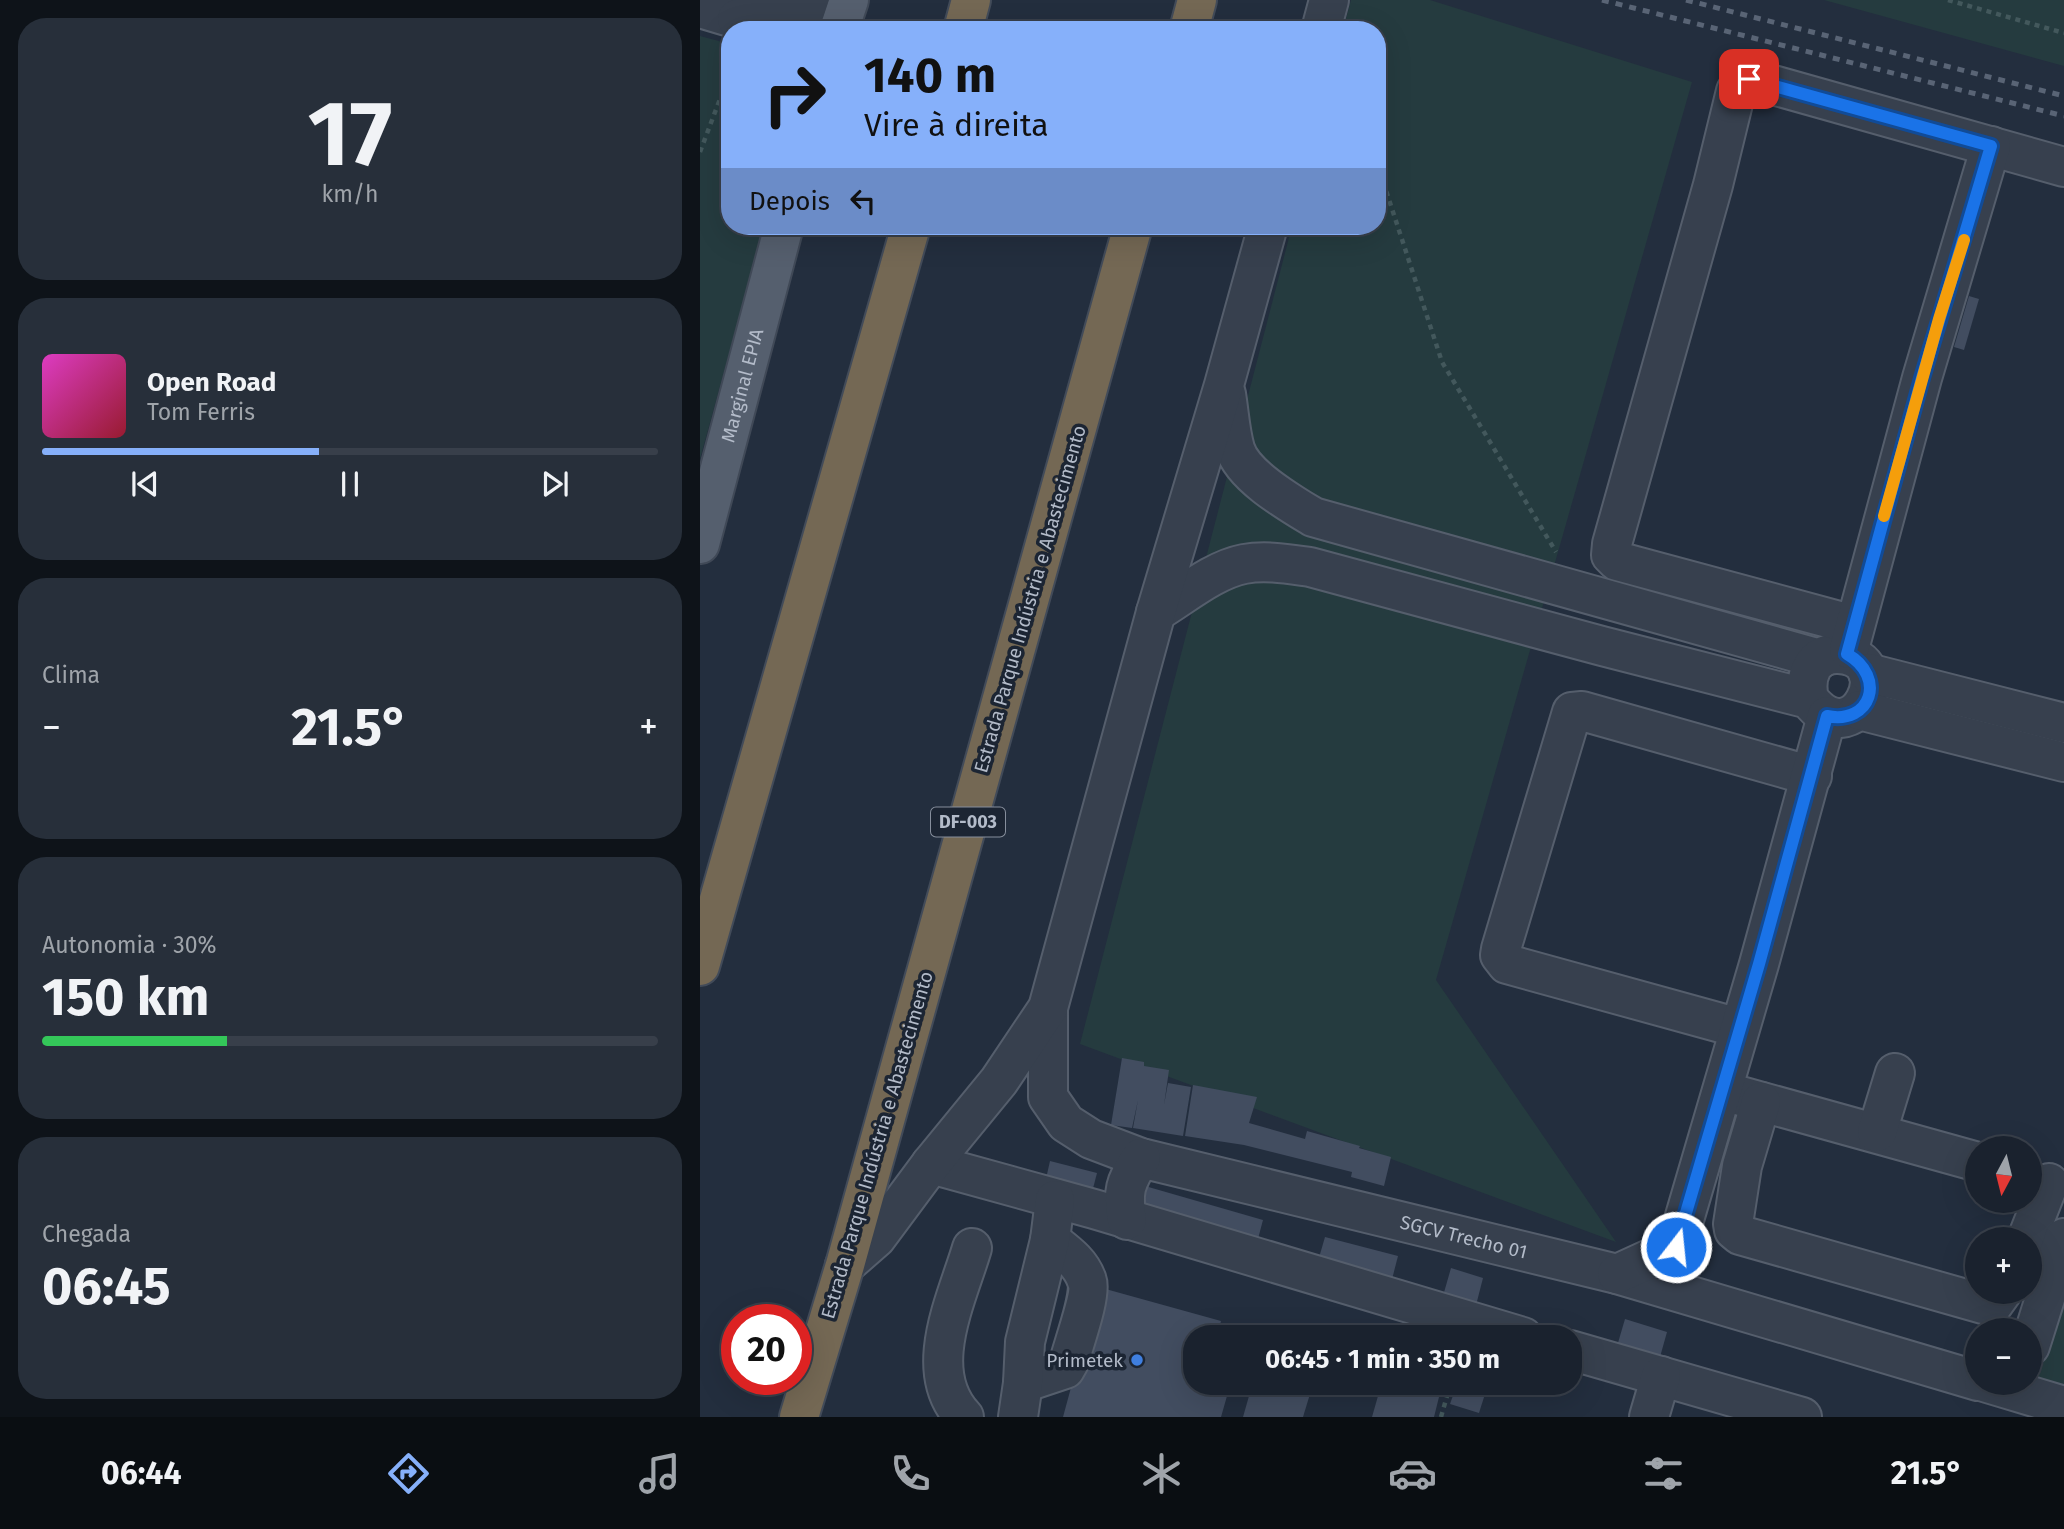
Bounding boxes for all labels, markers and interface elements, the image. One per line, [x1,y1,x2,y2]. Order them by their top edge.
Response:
text: 140 m [864,46,996,105]
icon: right [749,49,840,140]
pin [1719,49,1779,109]
icon: arrive [1730,60,1768,98]
text: 17 [308,80,392,189]
text: Vire à direita [864,106,1049,144]
text: km/h [322,180,378,208]
icon: left [844,182,882,220]
text: Depois [749,186,830,217]
street label: Marginal EPIA [716,326,768,445]
text: Open Road [147,367,276,398]
text: Tom Ferris [147,398,255,426]
street label: Estrada Parque Indústria e Abastecimento [969,423,1091,775]
icon: previous [126,465,164,503]
icon: pause [331,465,369,503]
icon: next [536,465,574,503]
text: Clima [42,661,100,689]
text: 21.5° [291,696,409,759]
text: − [42,704,61,750]
text: + [639,704,658,750]
road number: DF-003 [931,808,1005,836]
text: Autonomia · 30% [42,931,217,959]
text: 150 km [42,966,209,1029]
street label: Estrada Parque Indústria e Abastecimento [816,969,938,1321]
north arrow [1965,1136,2042,1213]
map controls [1965,1136,2042,1395]
street label: SGCV Trecho 01 [1398,1210,1530,1263]
position arrow [1639,1210,1713,1284]
text: Chegada [42,1220,131,1248]
button: + [1965,1227,2042,1304]
text: 06:45 [42,1255,171,1318]
speed limit sign: 20 [721,1304,812,1395]
button: − [1965,1318,2042,1395]
text: 06:45 · 1 min · 350 m [1265,1344,1500,1375]
place label: Primetek [1046,1349,1123,1372]
marker: Primetek [1129,1352,1145,1368]
icon: directions [384,1449,433,1498]
icon: music [635,1449,684,1498]
icon: phone [886,1449,935,1498]
icon: climate [1137,1449,1186,1498]
icon: car [1388,1449,1437,1498]
icon: filters [1639,1449,1688,1498]
text: 06:44 [101,1454,182,1492]
text: 21.5° [1891,1454,1963,1492]

